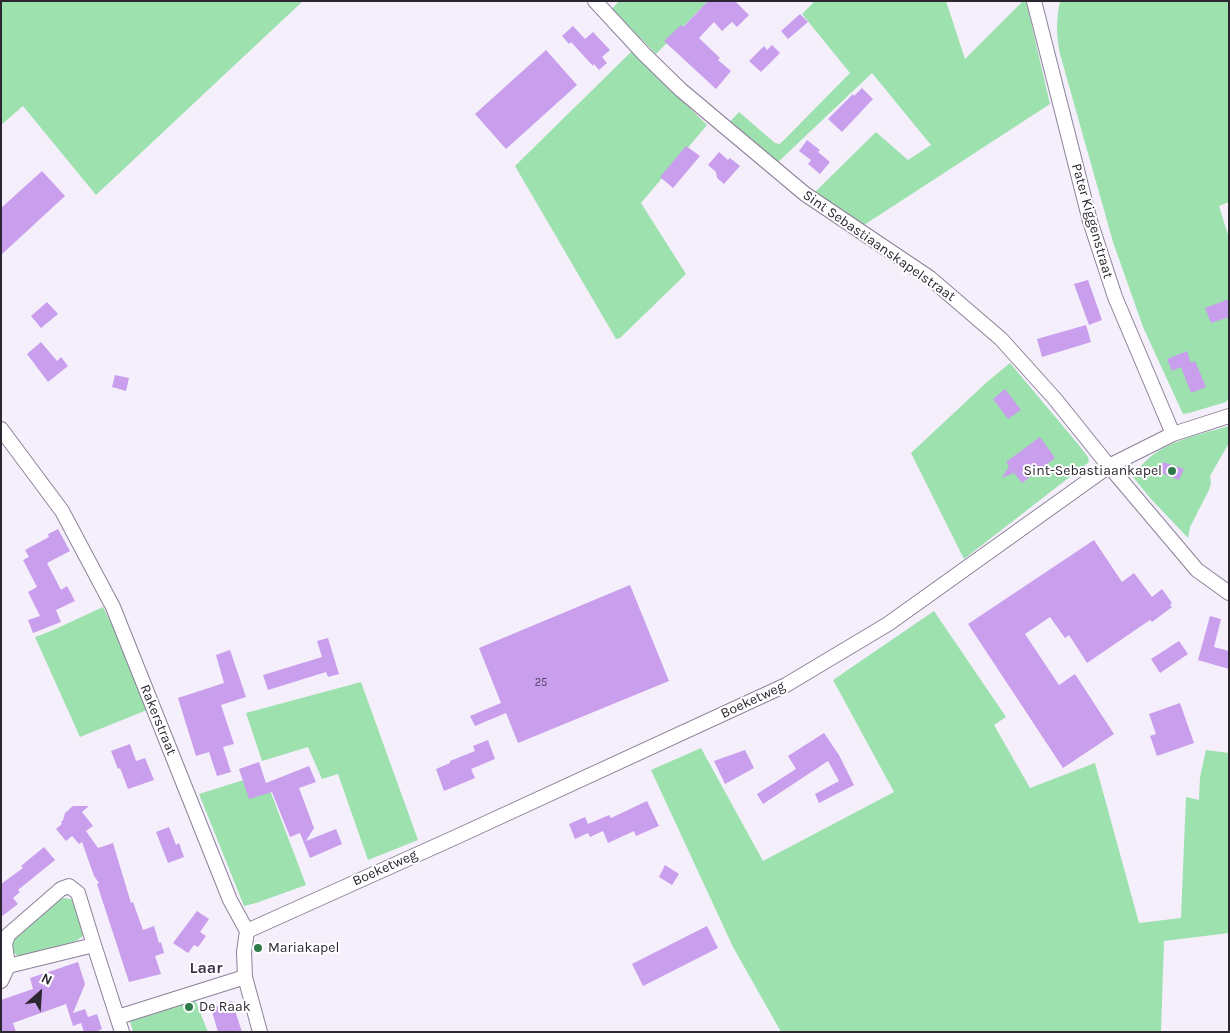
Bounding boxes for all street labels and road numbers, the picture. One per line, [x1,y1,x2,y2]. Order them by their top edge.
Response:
street label: Pater Kiggenstraat [1068,162,1116,280]
street label: Sint Sebastiaanskapelstraat [799,187,959,305]
street label: Boeketweg [718,678,788,722]
street label: Rakerstraat [136,682,180,758]
street label: Boeketweg [350,846,420,890]

